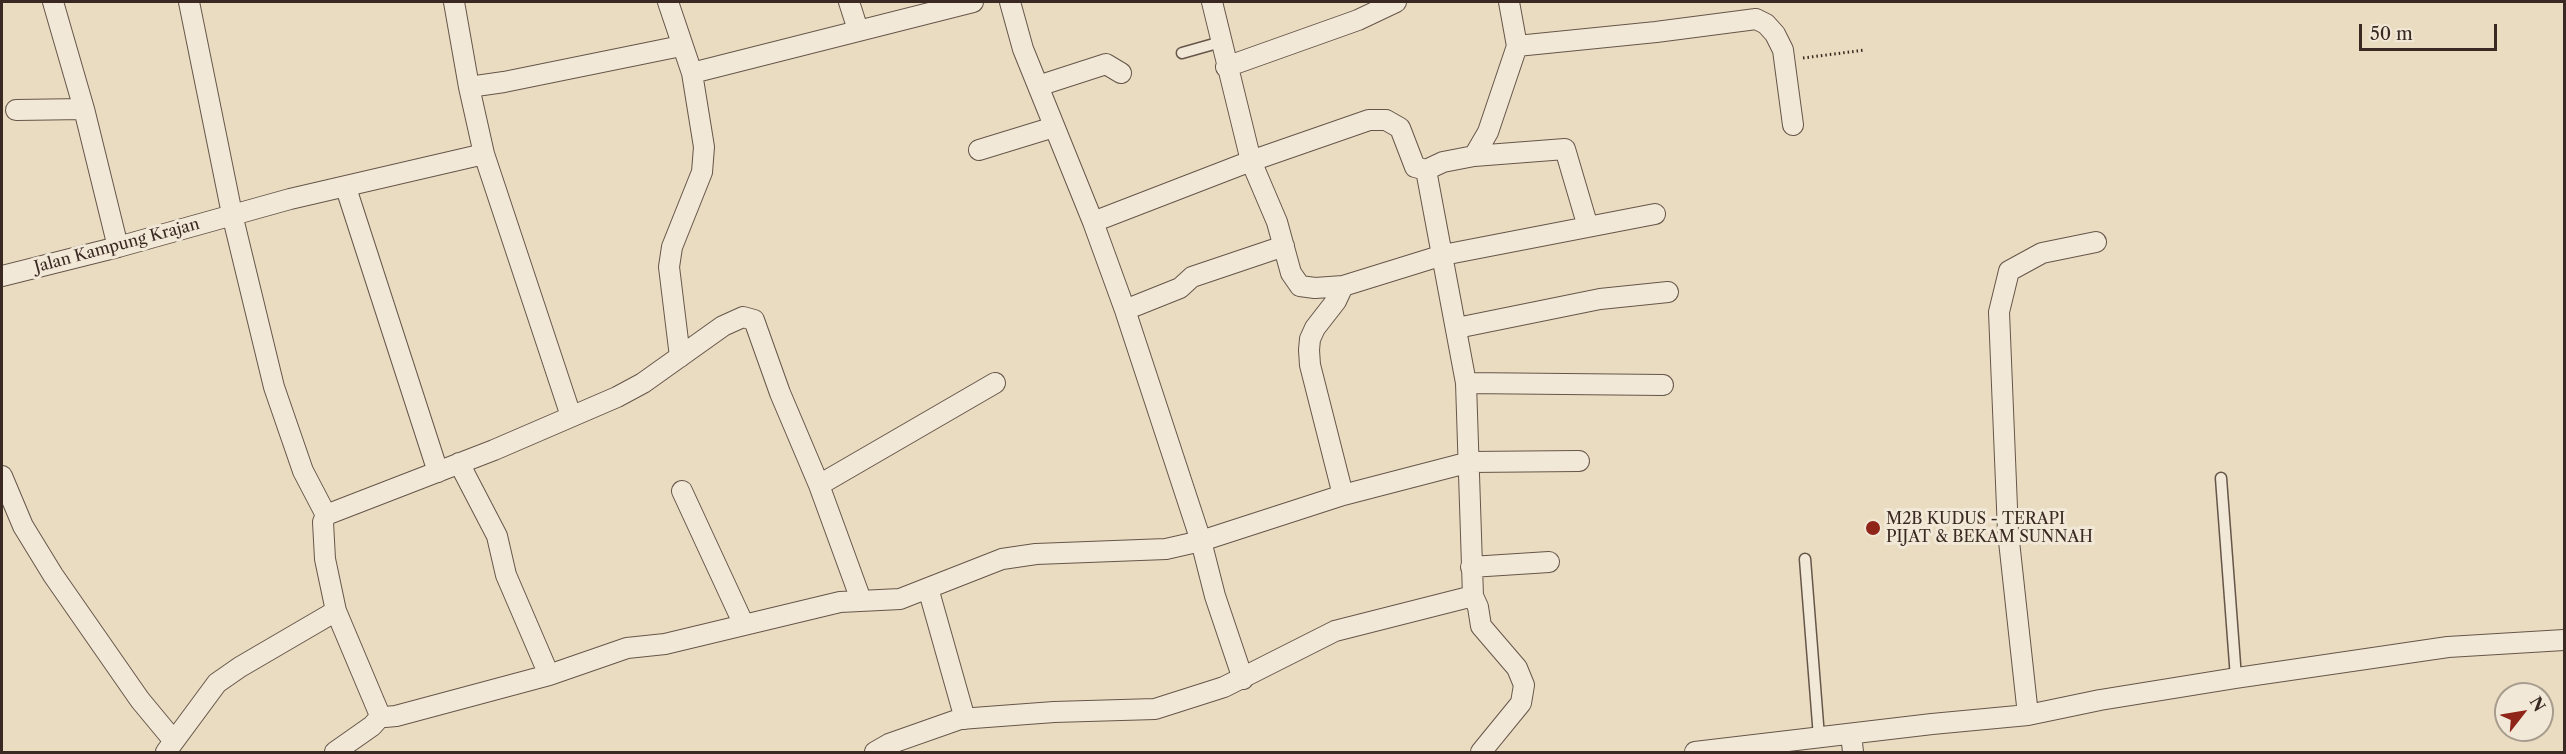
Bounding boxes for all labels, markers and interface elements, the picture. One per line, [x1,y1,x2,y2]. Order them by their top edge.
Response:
scale bar [2362,12,2500,50]
text: 50 m [2370,23,2413,45]
street label: Jalan Kampung Krajan [32,215,202,277]
place label: M2B KUDUS - TERAPI PIJAT & BEKAM SUNNAH [1886,509,2093,547]
marker: M2B KUDUS - TERAPI PIJAT & BEKAM SUNNAH [1864,519,1882,537]
north arrow [2494,682,2554,742]
text: N [2526,693,2550,715]

